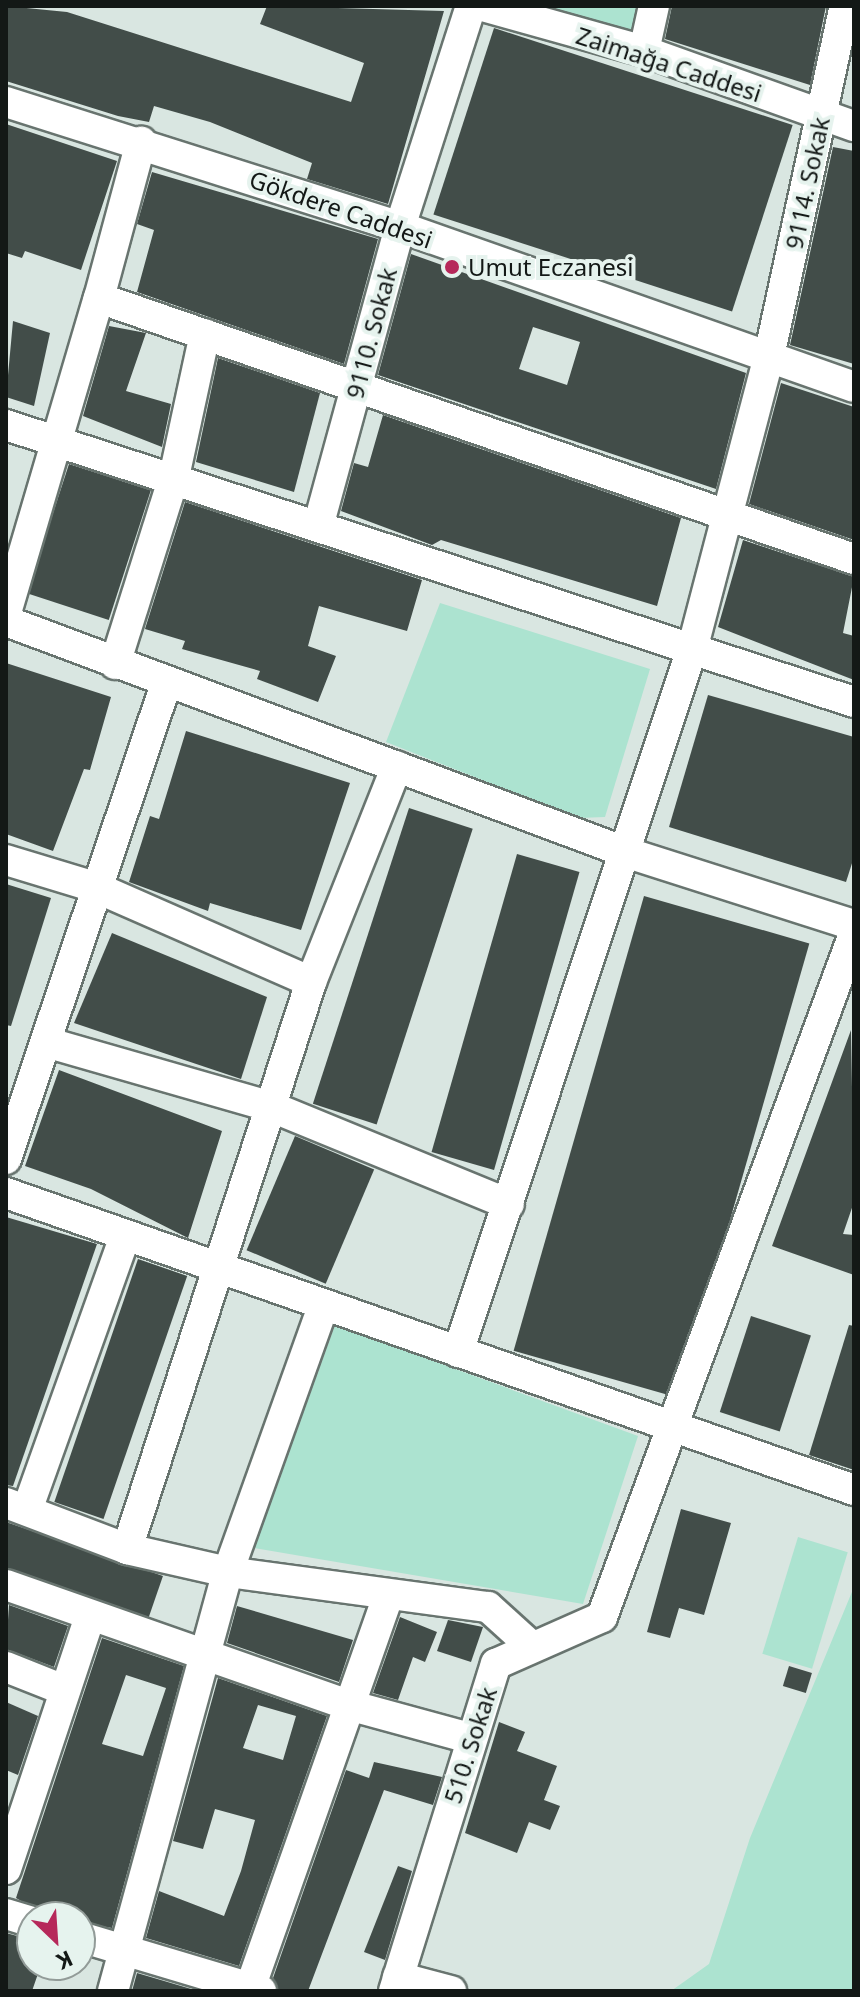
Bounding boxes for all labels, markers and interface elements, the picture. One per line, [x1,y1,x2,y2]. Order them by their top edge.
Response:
street label: Zaimağa Caddesi [573,20,765,108]
street label: 9114. Sokak [779,114,835,252]
street label: Gökdere Caddesi [246,164,436,254]
place label: Umut Eczanesi [468,253,633,281]
marker: Umut Eczanesi [443,258,461,276]
street label: 9110. Sokak [340,264,402,402]
street label: 510. Sokak [438,1683,502,1807]
north arrow [16,1901,96,1981]
text: K [52,1944,78,1978]

